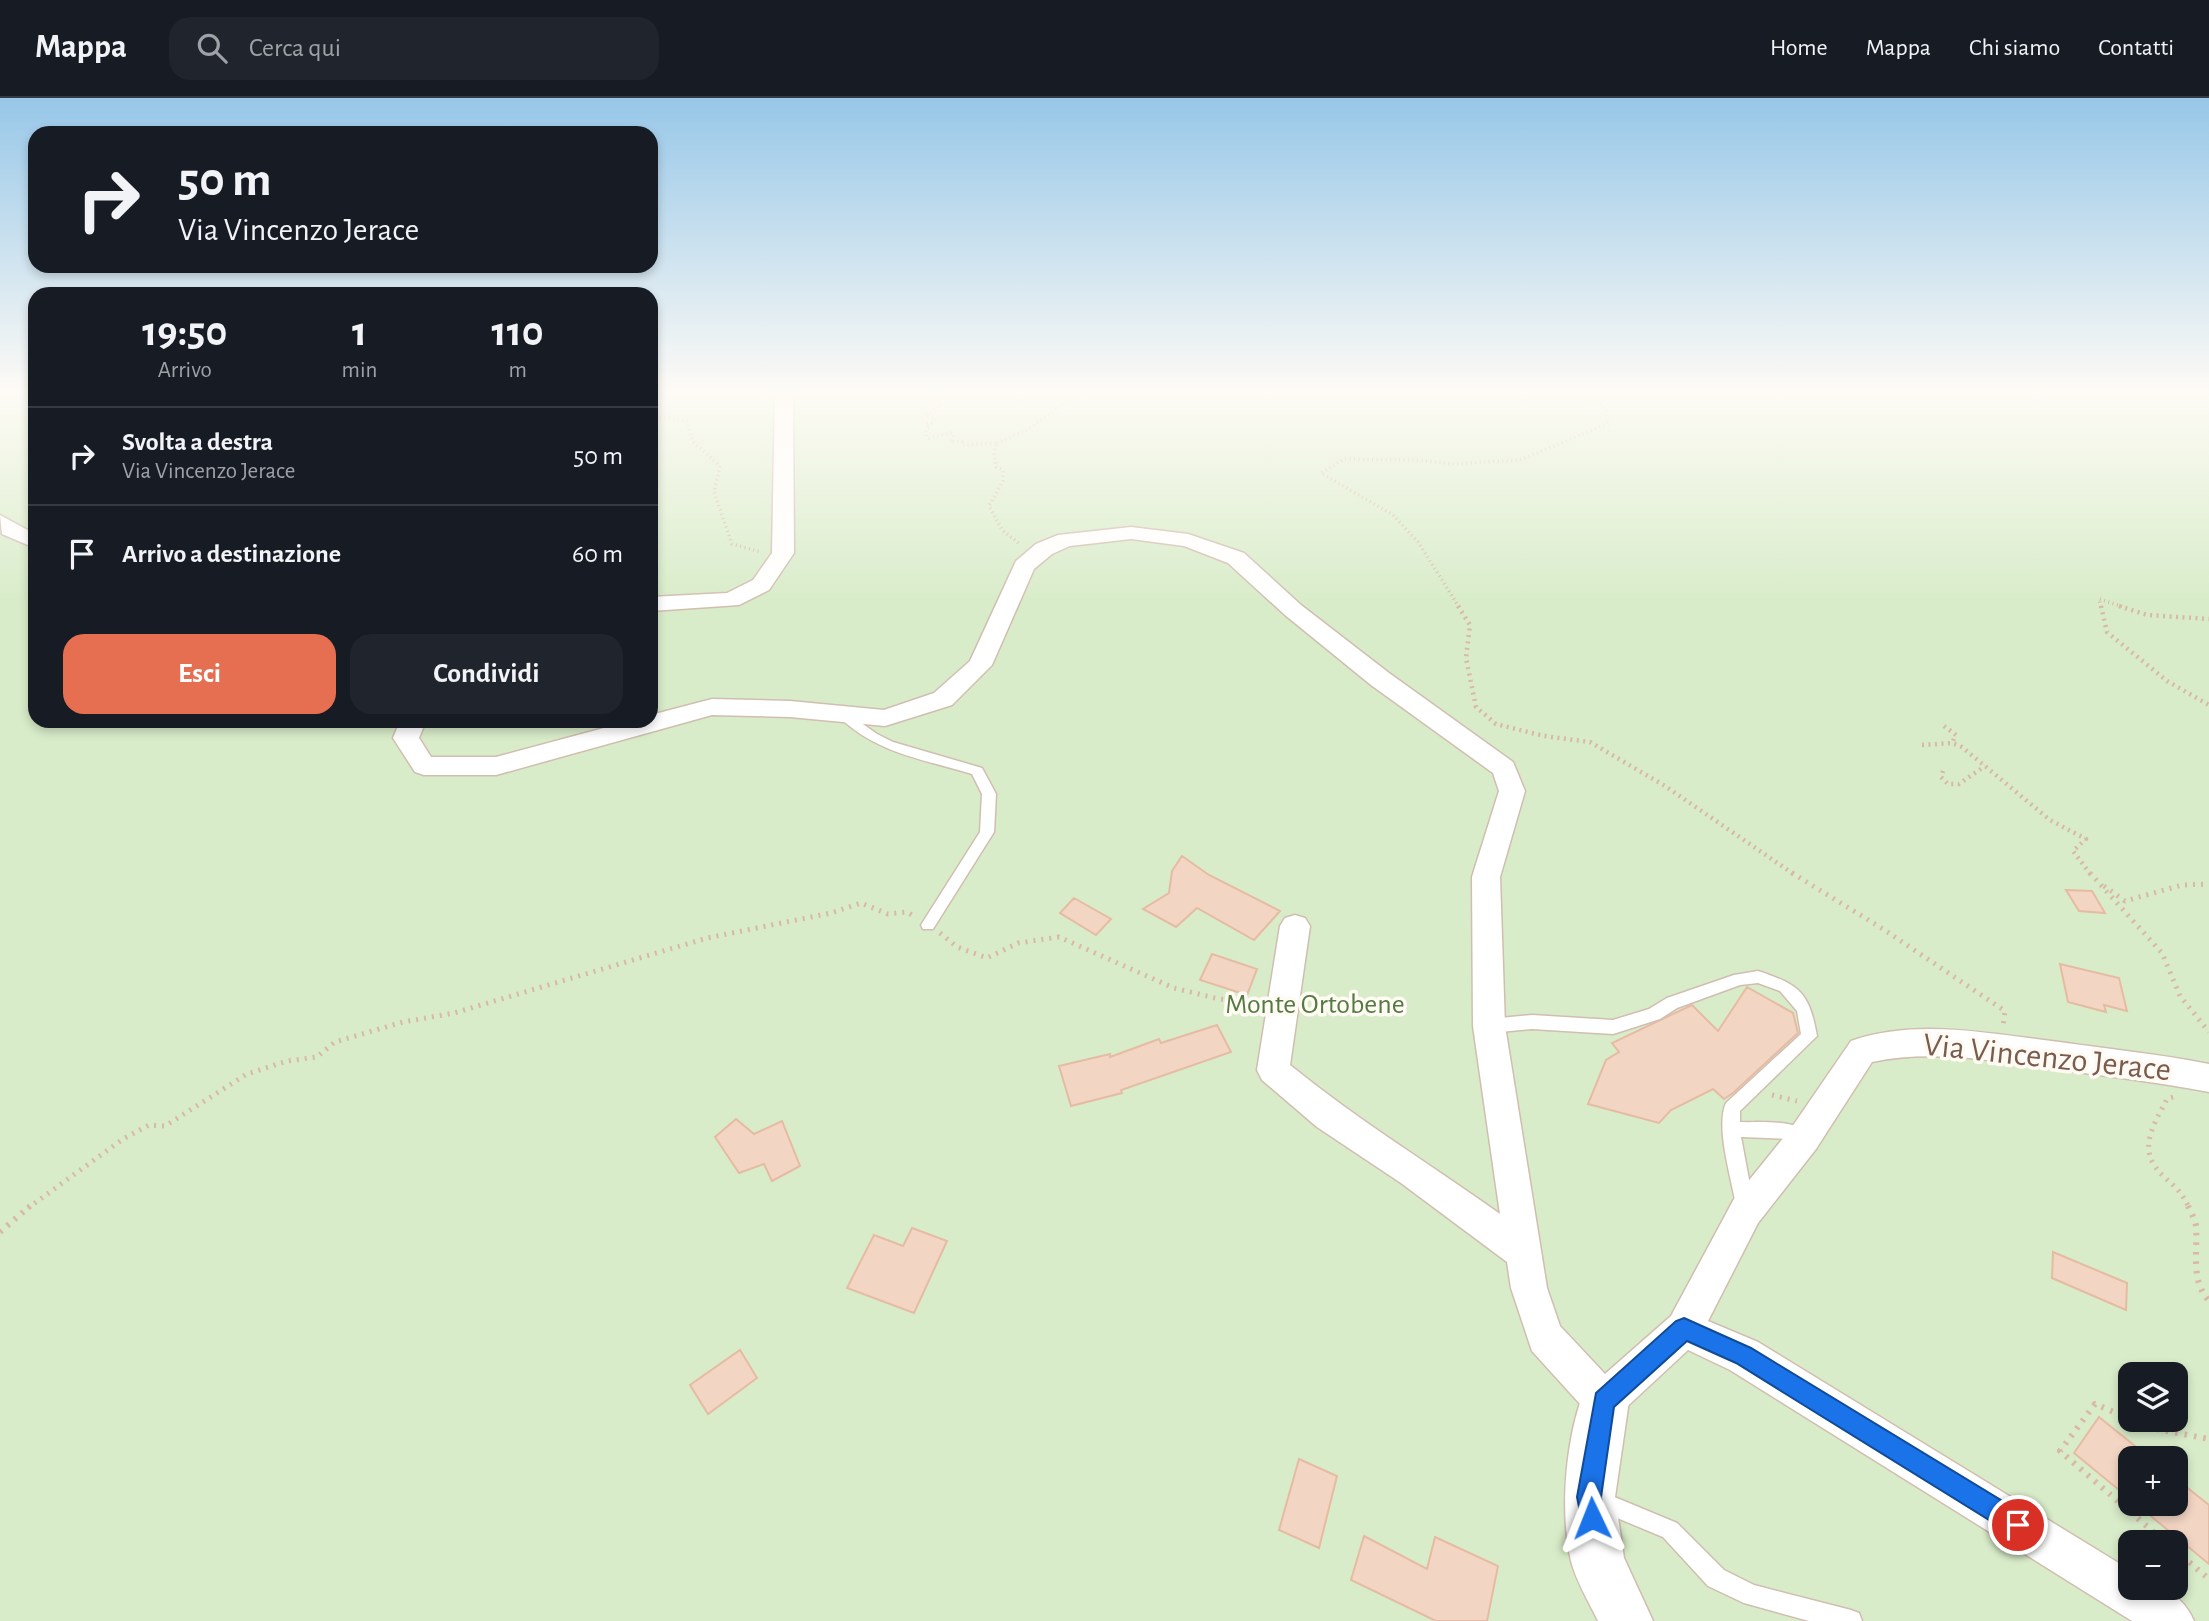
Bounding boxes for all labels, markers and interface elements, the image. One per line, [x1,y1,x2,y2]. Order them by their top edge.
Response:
search box [169,17,659,80]
icon: search [193,29,231,67]
text: Mappa [35,31,127,64]
text: Cerca qui [249,35,341,61]
text: Home [1770,36,1828,60]
text: Mappa [1866,36,1931,60]
text: Chi siamo [1969,36,2060,60]
text: Contatti [2098,36,2174,60]
icon: right [63,154,154,245]
text: 50 m [178,156,272,205]
text: Via Vincenzo Jerace [178,214,419,246]
text: 19:50 [142,311,227,353]
text: 1 [352,311,367,353]
text: 110 [492,311,544,353]
text: Arrivo [158,359,212,382]
text: min [342,359,377,382]
text: m [508,359,527,382]
text: Svolta a destra [122,429,273,455]
icon: right [63,437,101,475]
text: 50 m [573,443,623,469]
text: Via Vincenzo Jerace [122,460,295,483]
icon: arrive [63,535,101,573]
text: Arrivo a destinazione [122,541,341,567]
text: 60 m [572,541,623,567]
button: Esci [63,634,336,714]
button: Condividi [350,634,623,714]
park label: Monte Ortobene [1225,991,1405,1019]
street label: Via Vincenzo Jerace [1922,1029,2172,1087]
map controls [2118,1362,2188,1600]
button: layers [2118,1362,2188,1432]
button: + [2118,1446,2188,1516]
position arrow [1555,1481,1629,1555]
pin [1988,1495,2048,1555]
icon: arrive [1999,1506,2037,1544]
button: − [2118,1530,2188,1600]

